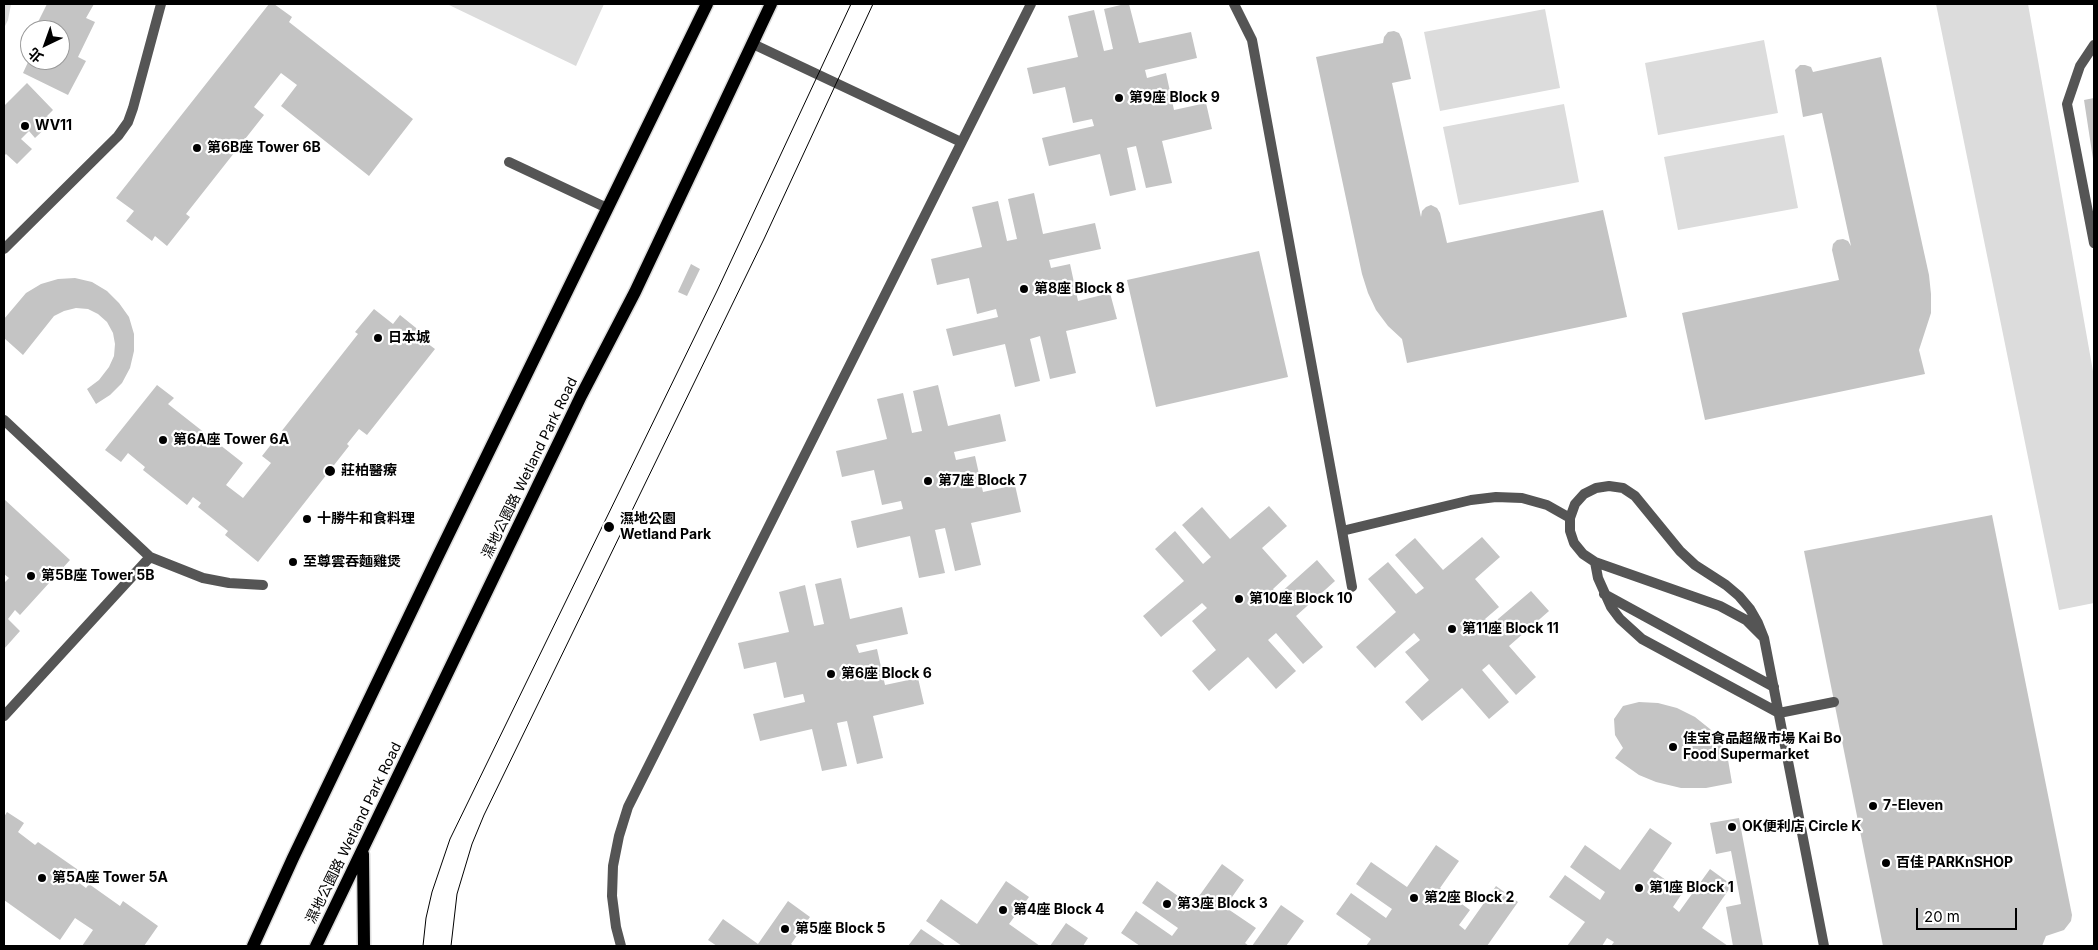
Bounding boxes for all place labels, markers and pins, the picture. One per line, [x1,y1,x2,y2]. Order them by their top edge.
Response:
place label: 第9座 Block 9 [1129,90,1220,106]
marker: 第9座 Block 9 [1113,92,1125,104]
place label: WV11 [35,118,72,134]
marker: WV11 [19,120,31,132]
place label: 第6B座 Tower 6B [207,140,321,156]
marker: 第6B座 Tower 6B [191,142,203,154]
place label: 第8座 Block 8 [1034,281,1125,297]
marker: 第8座 Block 8 [1018,283,1030,295]
place label: 日本城 [388,330,430,346]
marker: 日本城 [372,332,384,344]
place label: 第6A座 Tower 6A [173,432,289,448]
marker: 第6A座 Tower 6A [157,434,169,446]
place label: 莊柏醫療 [341,463,397,479]
marker: 莊柏醫療 [323,464,337,478]
place label: 第7座 Block 7 [938,473,1027,489]
marker: 第7座 Block 7 [922,475,934,487]
place label: 十勝牛和食料理 [317,511,415,527]
place label: 濕地公園 Wetland Park [620,511,711,544]
marker: 十勝牛和食料理 [301,513,313,525]
marker: 濕地公園 Wetland Park [602,520,616,534]
place label: 至尊雲吞麵雞煲 [303,554,401,570]
marker: 至尊雲吞麵雞煲 [287,556,299,568]
place label: 第5B座 Tower 5B [41,568,154,584]
marker: 第5B座 Tower 5B [25,570,37,582]
place label: 第10座 Block 10 [1249,591,1353,607]
marker: 第10座 Block 10 [1233,593,1245,605]
place label: 第11座 Block 11 [1462,621,1559,637]
marker: 第11座 Block 11 [1446,623,1458,635]
place label: 第6座 Block 6 [841,666,932,682]
marker: 第6座 Block 6 [825,668,837,680]
place label: 佳宝食品超級市場 Kai Bo Food Supermarket [1683,731,1841,764]
marker: 佳宝食品超級市場 Kai Bo Food Supermarket [1667,741,1679,753]
place label: 7-Eleven [1883,798,1943,814]
marker: 7-Eleven [1867,800,1879,812]
place label: OK便利店 Circle K [1742,819,1861,835]
marker: OK便利店 Circle K [1726,821,1738,833]
place label: 百佳 PARKnSHOP [1896,855,2013,871]
marker: 百佳 PARKnSHOP [1880,857,1892,869]
place label: 第5A座 Tower 5A [52,870,168,886]
marker: 第5A座 Tower 5A [36,872,48,884]
place label: 第1座 Block 1 [1649,880,1734,896]
marker: 第1座 Block 1 [1633,882,1645,894]
place label: 第2座 Block 2 [1424,890,1514,906]
marker: 第2座 Block 2 [1408,892,1420,904]
place label: 第3座 Block 3 [1177,896,1268,912]
marker: 第3座 Block 3 [1161,898,1173,910]
place label: 第4座 Block 4 [1013,902,1105,918]
marker: 第4座 Block 4 [997,904,1009,916]
place label: 第5座 Block 5 [795,921,886,937]
marker: 第5座 Block 5 [779,923,791,935]

